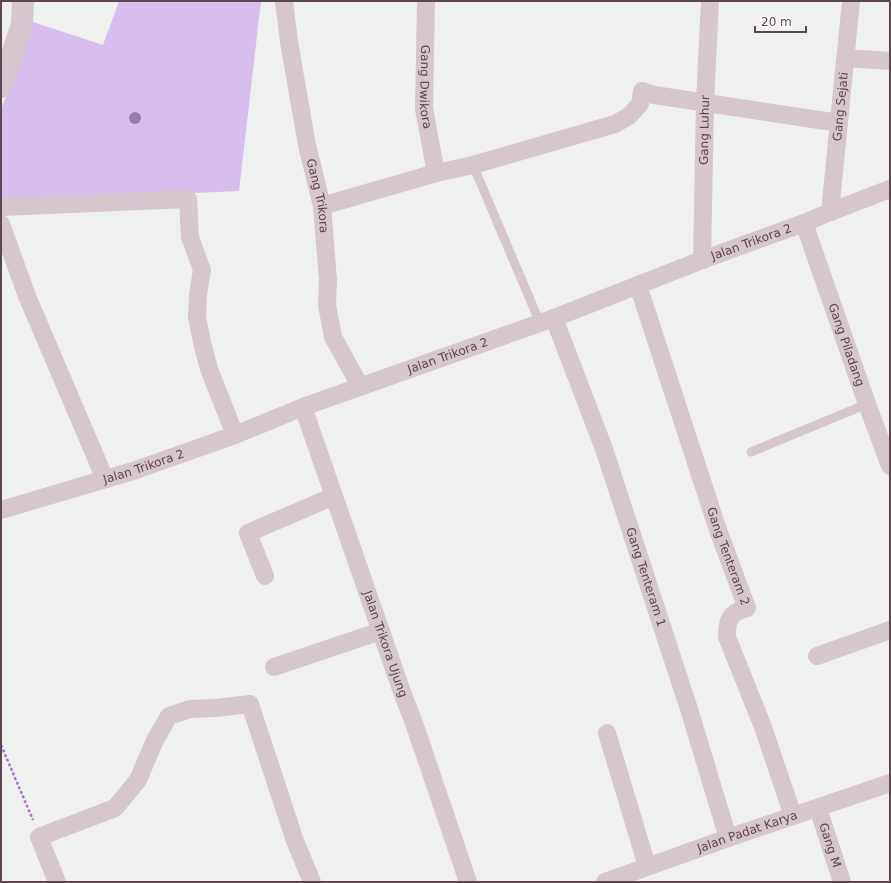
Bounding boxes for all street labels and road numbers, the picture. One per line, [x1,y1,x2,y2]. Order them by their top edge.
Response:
street label: Gang Dwikora [417,45,435,130]
street label: Gang Sejati [830,71,851,142]
street label: Gang Luhur [697,95,712,165]
street label: Gang Trikora [304,157,331,234]
street label: Jalan Trikora 2 [708,221,793,263]
street label: Gang Piladang [825,301,867,388]
street label: Jalan Trikora 2 [405,335,490,377]
street label: Jalan Trikora 2 [100,447,186,487]
street label: Gang Tenteram 2 [704,505,752,607]
street label: Gang Tenteram 1 [623,526,669,629]
street label: Jalan Trikora Ujung [360,588,410,699]
street label: Jalan Padat Karya [694,808,799,856]
street label: Gang M [816,821,844,869]

